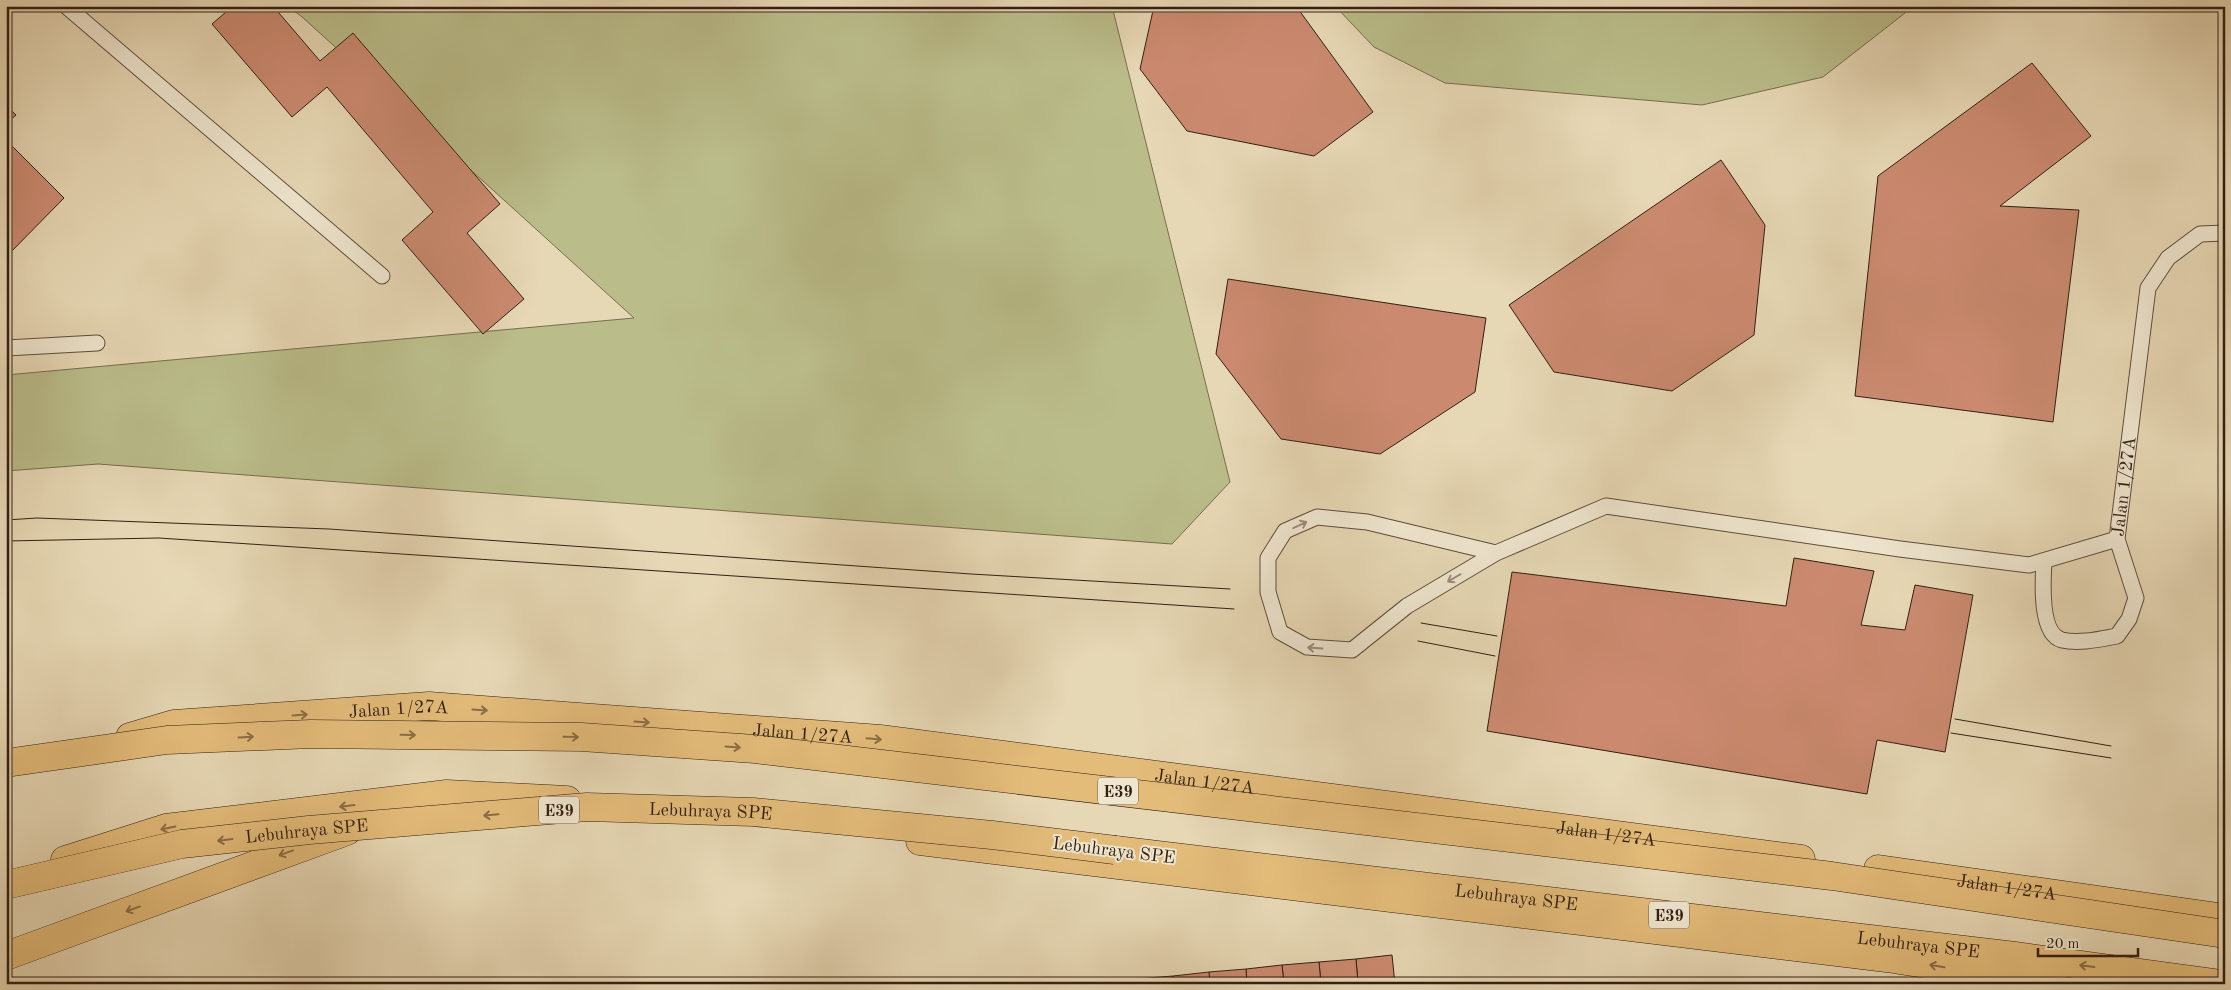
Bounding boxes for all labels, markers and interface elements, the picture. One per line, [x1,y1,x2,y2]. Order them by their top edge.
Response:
street label: Jalan 1/27A [2109,435,2140,538]
one-way arrow [1292,519,1307,529]
one-way arrow [1448,573,1462,583]
one-way arrow [1307,643,1323,652]
street label: Jalan 1/27A [348,698,449,722]
one-way arrow [471,705,487,714]
one-way arrow [292,710,308,720]
one-way arrow [633,717,649,726]
street label: Jalan 1/27A [752,722,853,747]
one-way arrow [400,730,416,740]
one-way arrow [237,732,253,741]
one-way arrow [562,732,578,742]
one-way arrow [865,734,881,743]
one-way arrow [725,743,741,752]
street label: Jalan 1/27A [1153,767,1256,798]
road number: E39 [1098,778,1138,804]
road number: E39 [539,796,579,824]
one-way arrow [339,801,355,811]
street label: Lebuhraya SPE [648,801,773,824]
one-way arrow [483,810,499,820]
street label: Lebuhraya SPE [244,817,369,847]
street label: Jalan 1/27A [1555,819,1657,850]
one-way arrow [160,824,176,833]
one-way arrow [217,835,233,845]
street label: Lebuhraya SPE [1051,835,1176,867]
one-way arrow [279,849,294,858]
street label: Jalan 1/27A [1956,872,2058,904]
street label: Lebuhraya SPE [1454,882,1579,914]
road number: E39 [1649,902,1689,928]
one-way arrow [126,905,142,914]
scale bar [2038,925,2138,957]
street label: Lebuhraya SPE [1856,929,1981,962]
text: 20 m [2046,937,2080,952]
one-way arrow [1929,961,1945,971]
one-way arrow [2080,961,2096,971]

